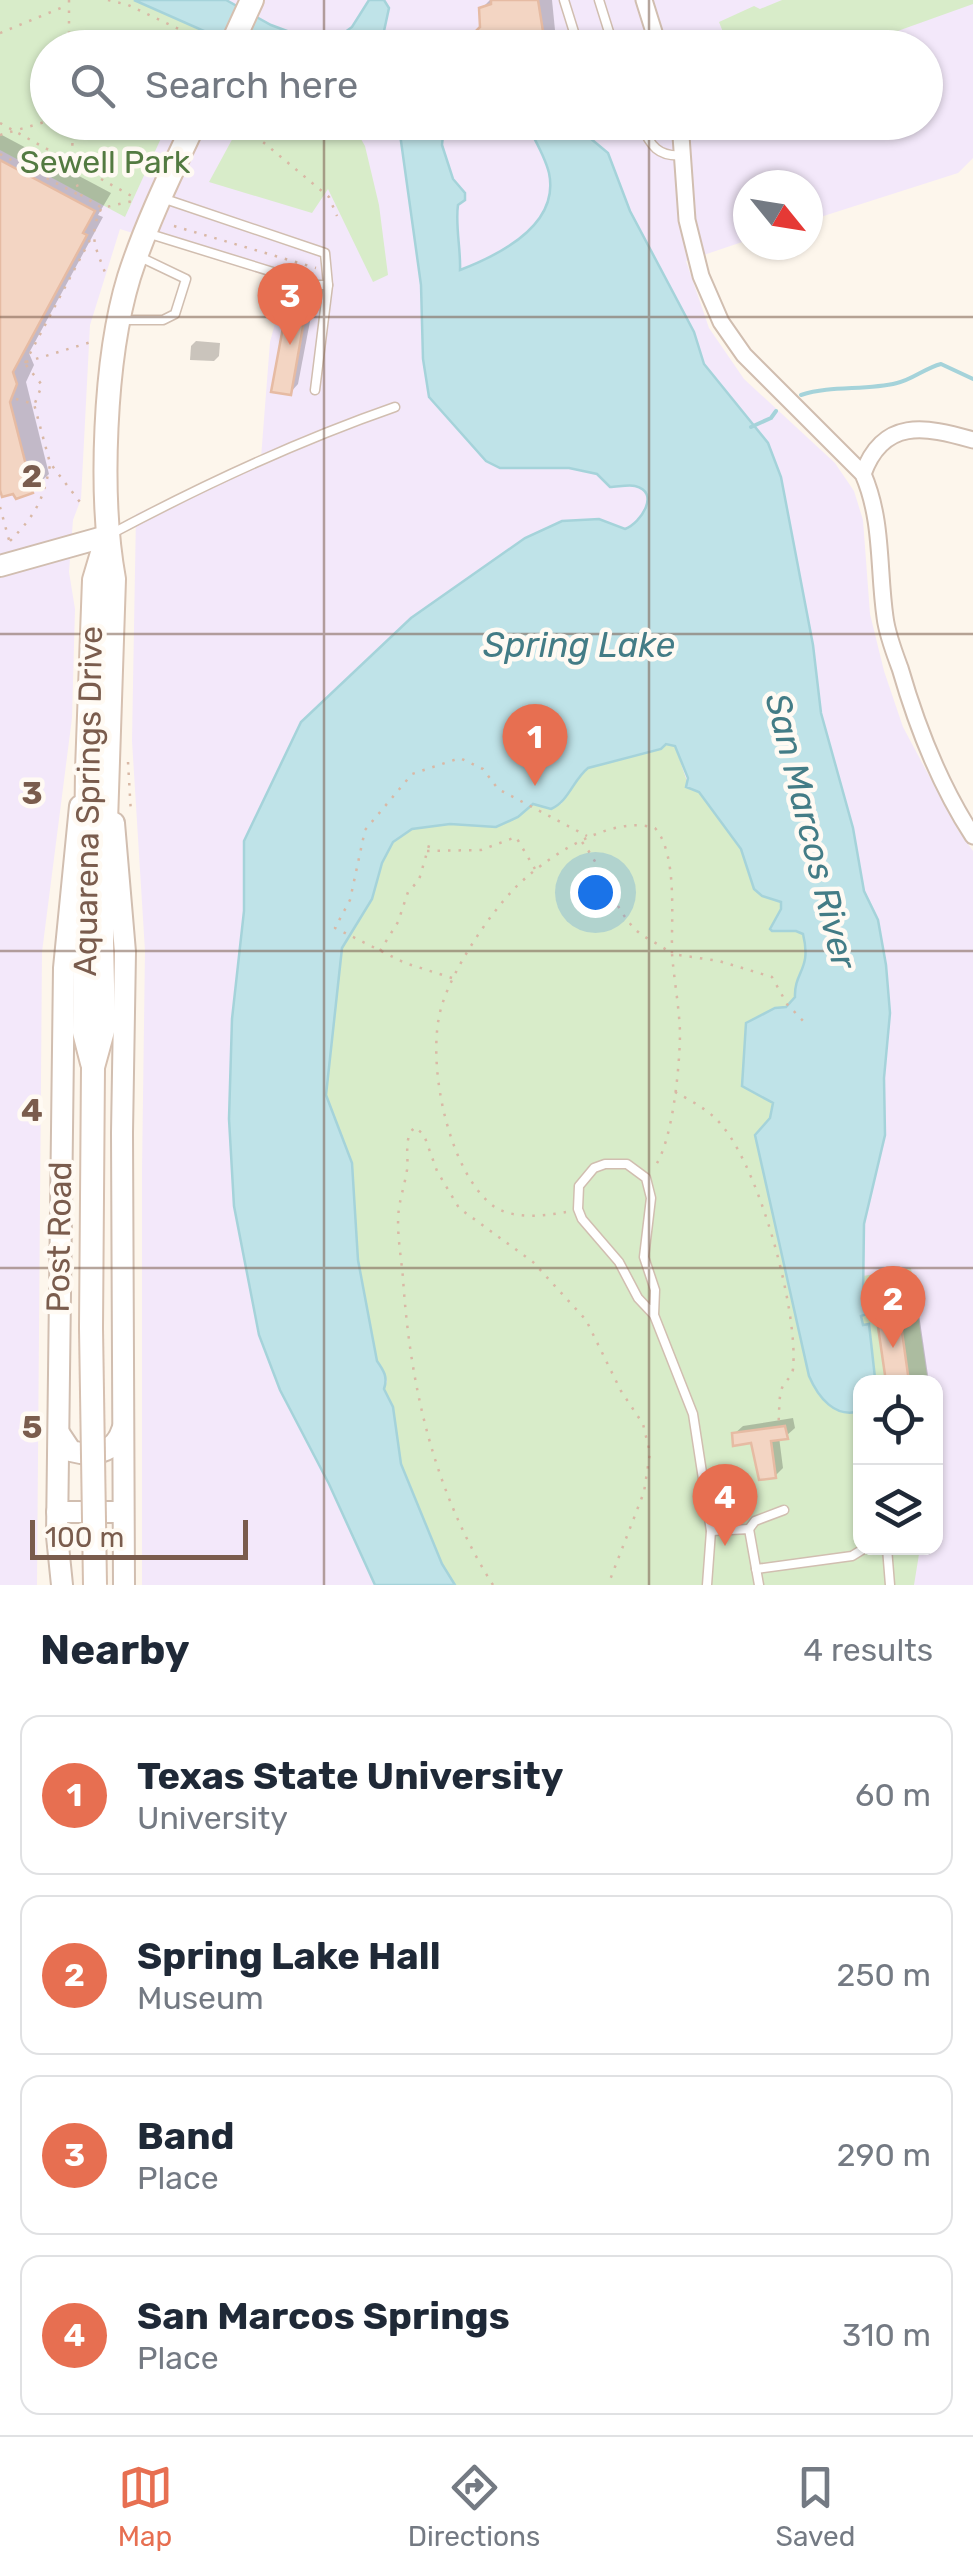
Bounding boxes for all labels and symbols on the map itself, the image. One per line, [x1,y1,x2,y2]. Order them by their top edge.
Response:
park label: Sewell Park [20,143,191,181]
north arrow [733,170,823,260]
pin: 3 [258,262,322,345]
text: 2 [22,457,42,495]
water label: Spring Lake [483,624,675,666]
street label: Aquarena Springs Drive [66,625,110,977]
water label: San Marcos River [756,689,866,975]
pin: 1 [502,704,568,786]
text: 3 [21,774,43,812]
your location [570,867,621,918]
text: 4 [21,1091,43,1129]
street label: Post Road [39,1161,79,1313]
pin: 2 [860,1266,926,1348]
text: 5 [22,1408,42,1446]
pin: 4 [692,1464,758,1546]
scale bar [30,1515,248,1560]

